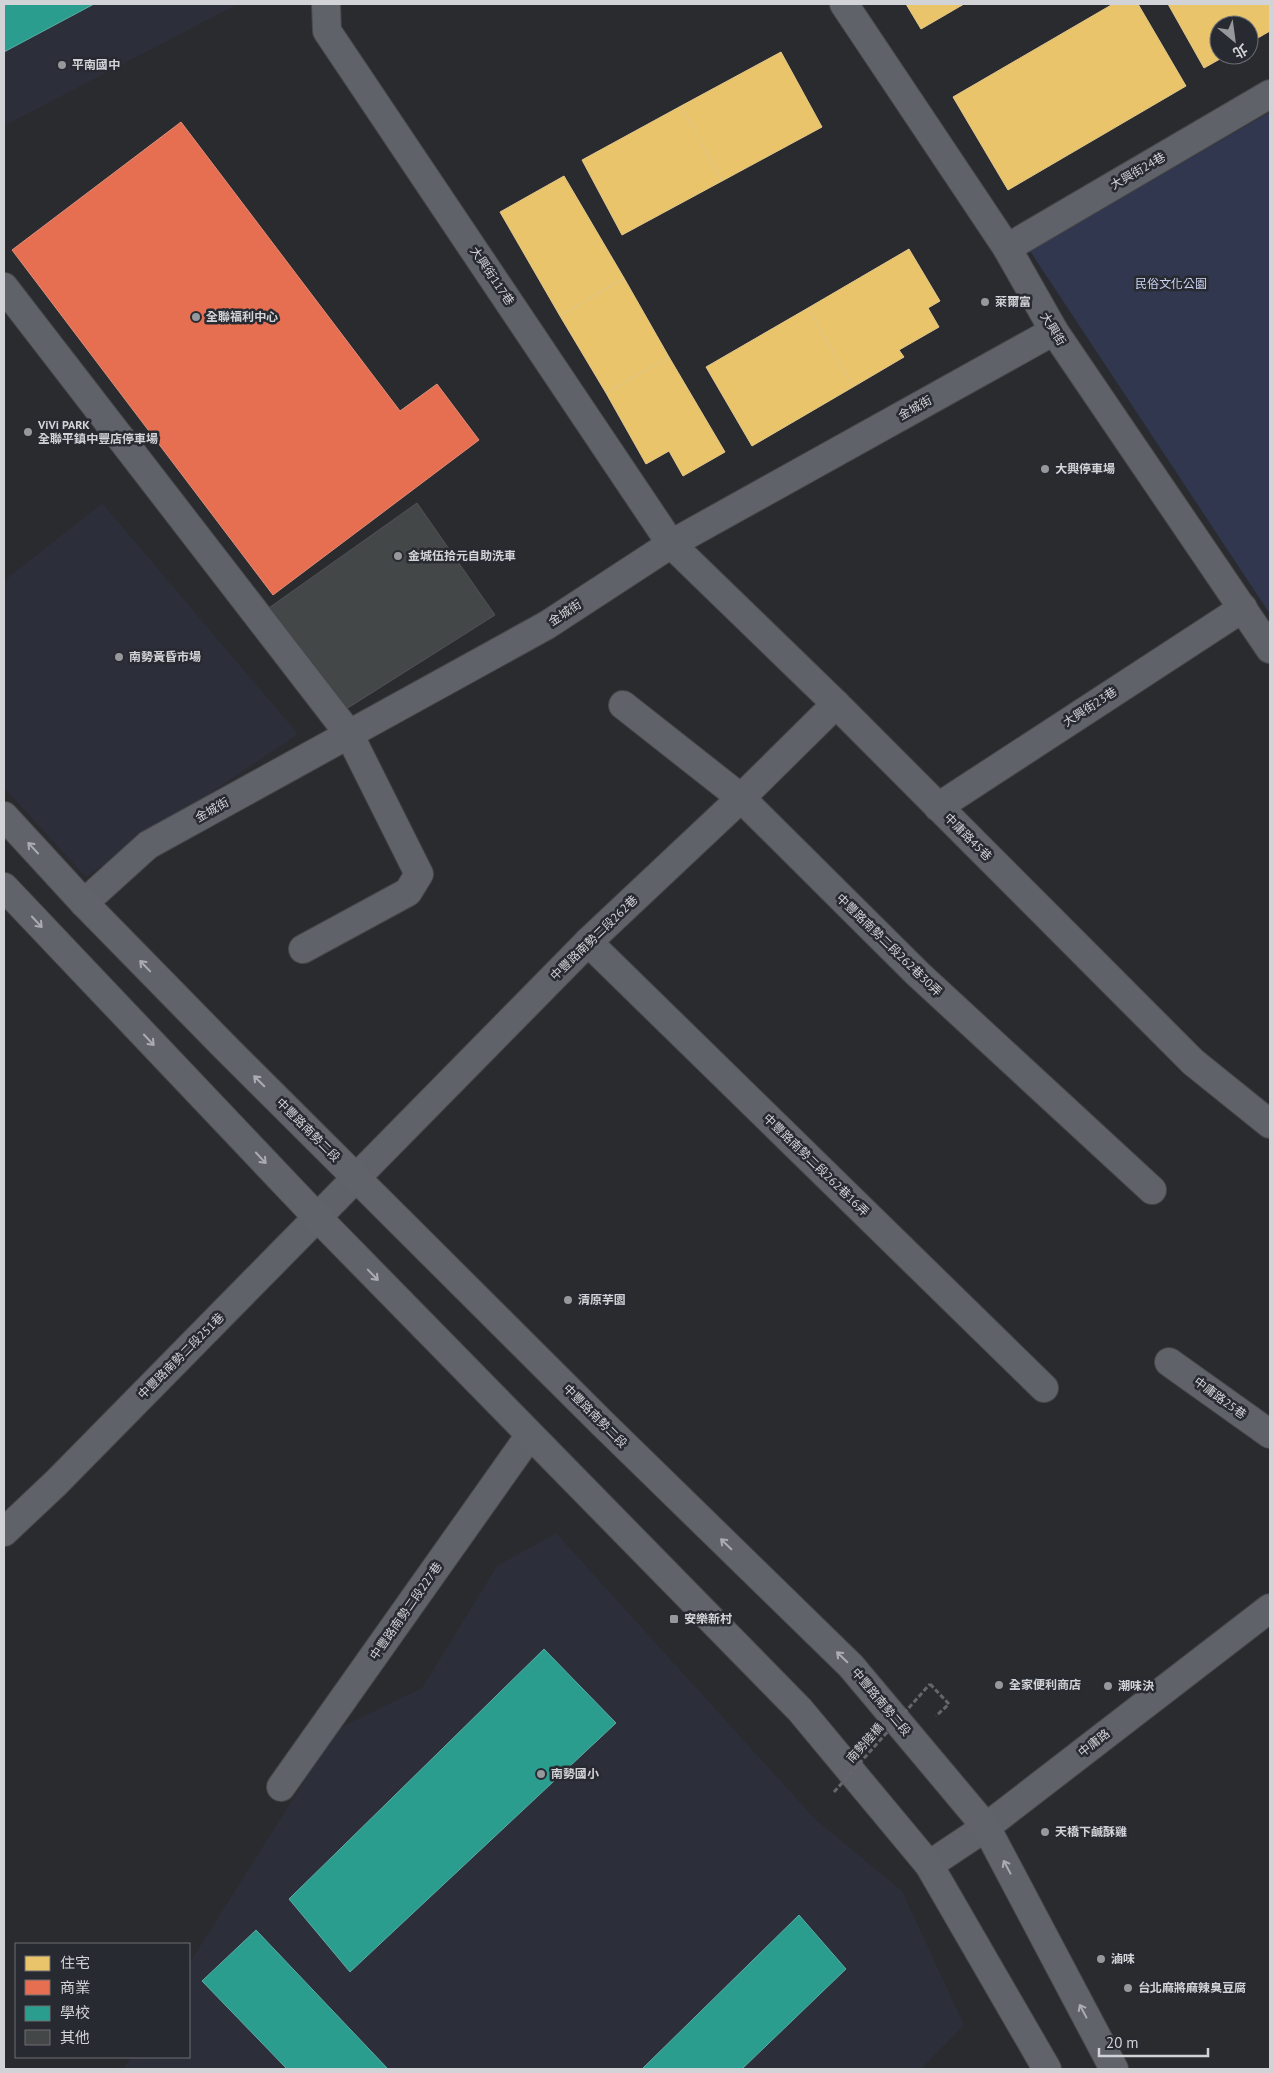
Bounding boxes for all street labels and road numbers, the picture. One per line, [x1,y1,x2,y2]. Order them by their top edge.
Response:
street label: 大興街24巷 [1108,149,1168,192]
street label: 大興街117巷 [467,243,518,308]
street label: 大興街 [1038,309,1069,348]
street label: 金城街 [895,392,934,423]
street label: 金城街 [546,596,584,629]
street label: 大興街23巷 [1060,684,1119,730]
street label: 金城街 [192,794,231,825]
street label: 中庸路45巷 [941,810,995,864]
street label: 中豐路南勢二段262巷30弄 [834,890,945,999]
street label: 中豐路南勢二段262巷 [547,892,640,983]
street label: 中豐路南勢二段 [273,1095,343,1165]
street label: 中豐路南勢二段262巷16弄 [761,1110,872,1219]
street label: 中豐路南勢二段251巷 [134,1309,227,1402]
street label: 中庸路25巷 [1191,1374,1249,1422]
street label: 中豐路南勢二段 [560,1381,630,1451]
street label: 中豐路南勢二段227巷 [366,1559,445,1662]
street label: 中豐路南勢二段 [849,1665,914,1739]
street label: 南勢陸橋 [843,1720,886,1766]
street label: 中庸路 [1075,1726,1112,1760]

